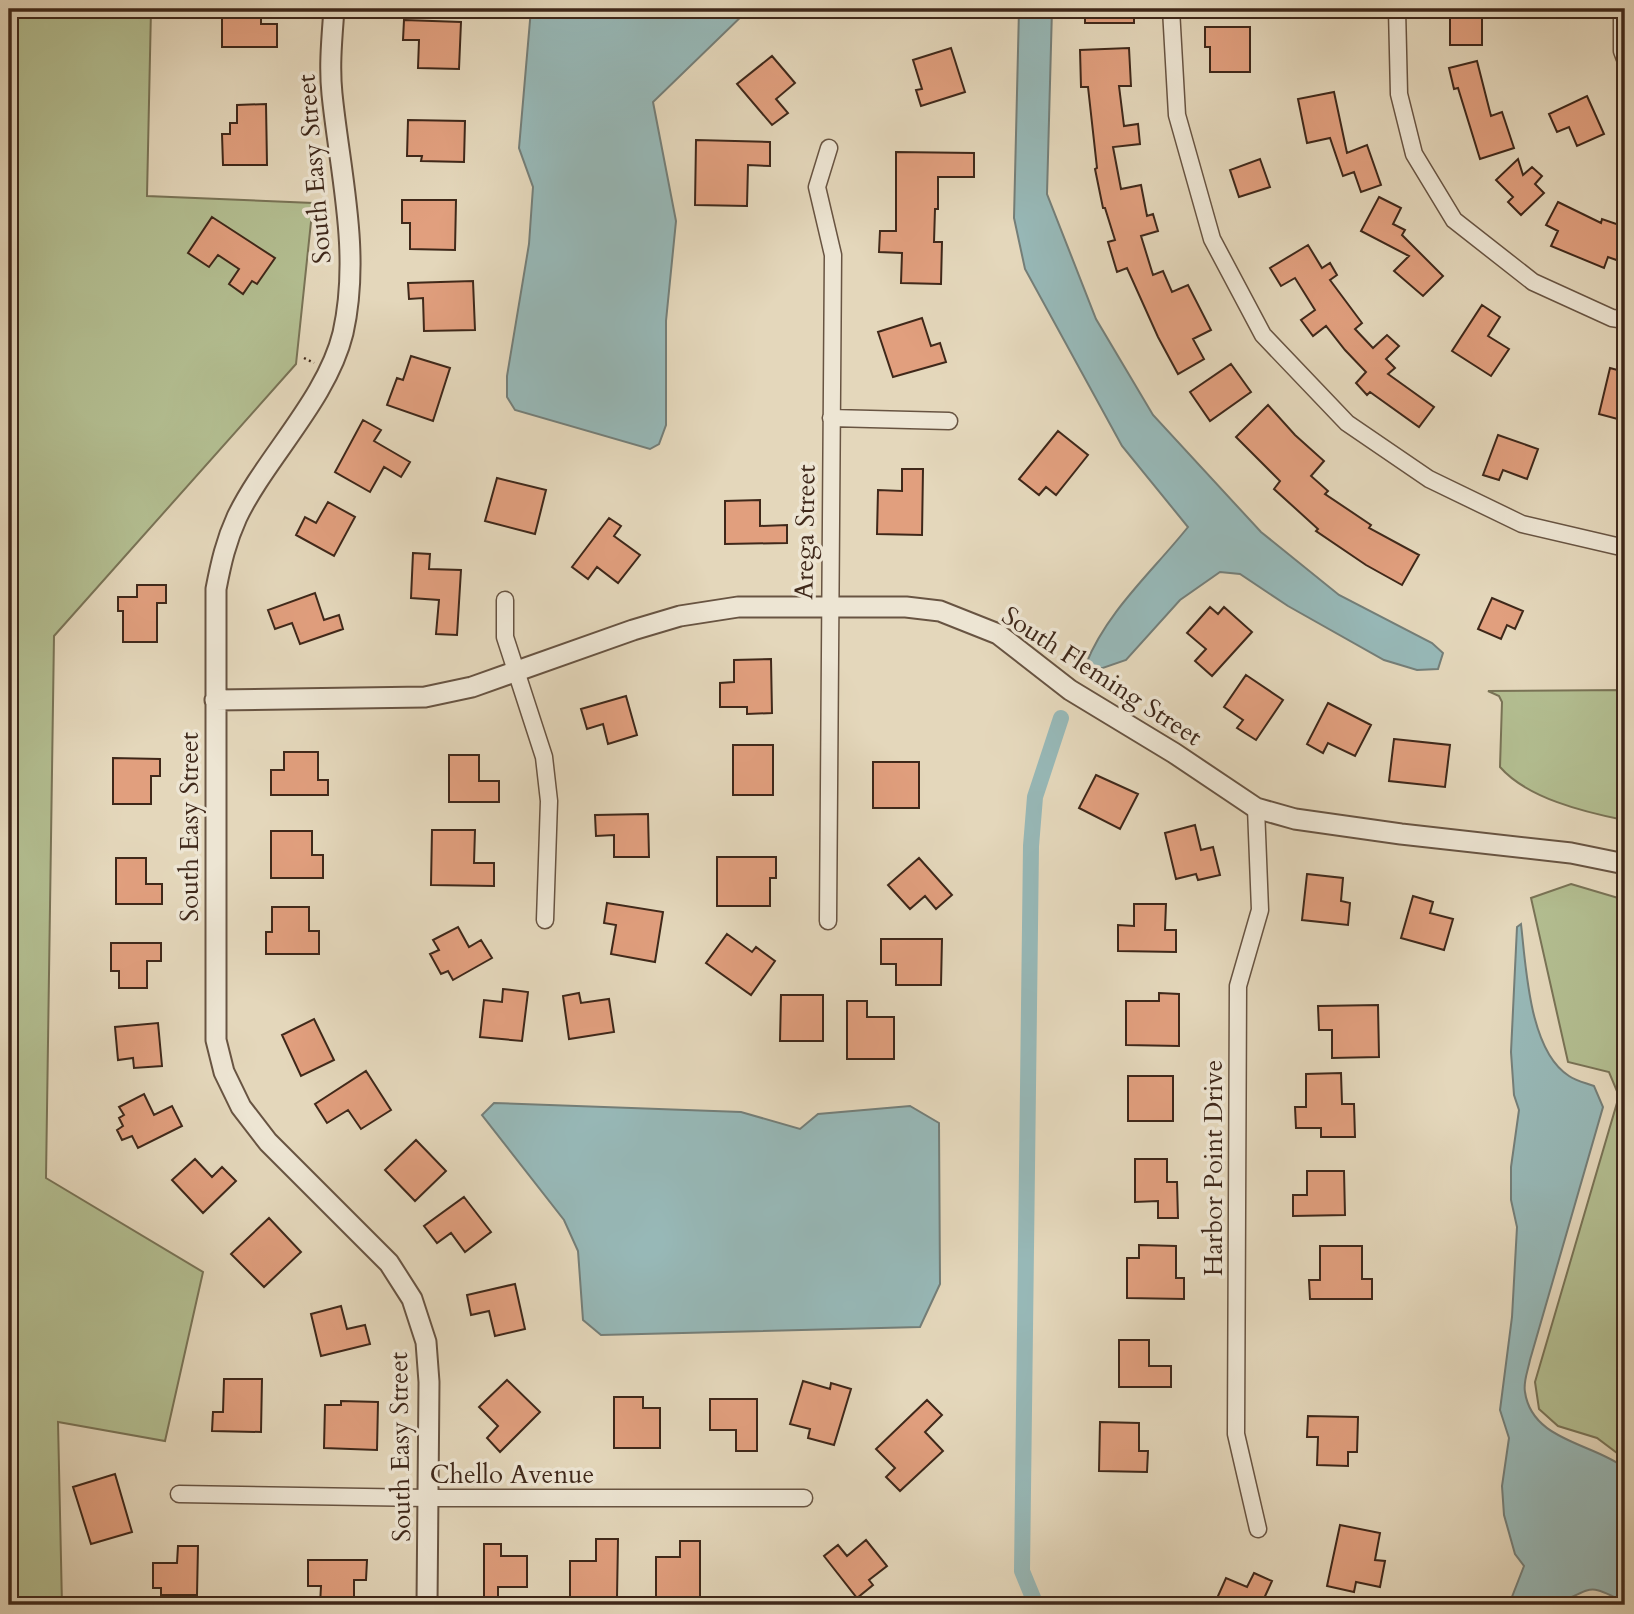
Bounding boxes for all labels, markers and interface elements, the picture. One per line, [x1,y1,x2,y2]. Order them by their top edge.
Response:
street label: South Easy Street [288,73,340,265]
street label: Arega Street [786,464,824,600]
street label: South Fleming Street [995,598,1209,754]
street label: South Easy Street [172,732,207,922]
street label: Harbor Point Drive [1196,1060,1231,1276]
street label: South Easy Street [381,1352,419,1542]
street label: Chello Avenue [430,1457,594,1492]

